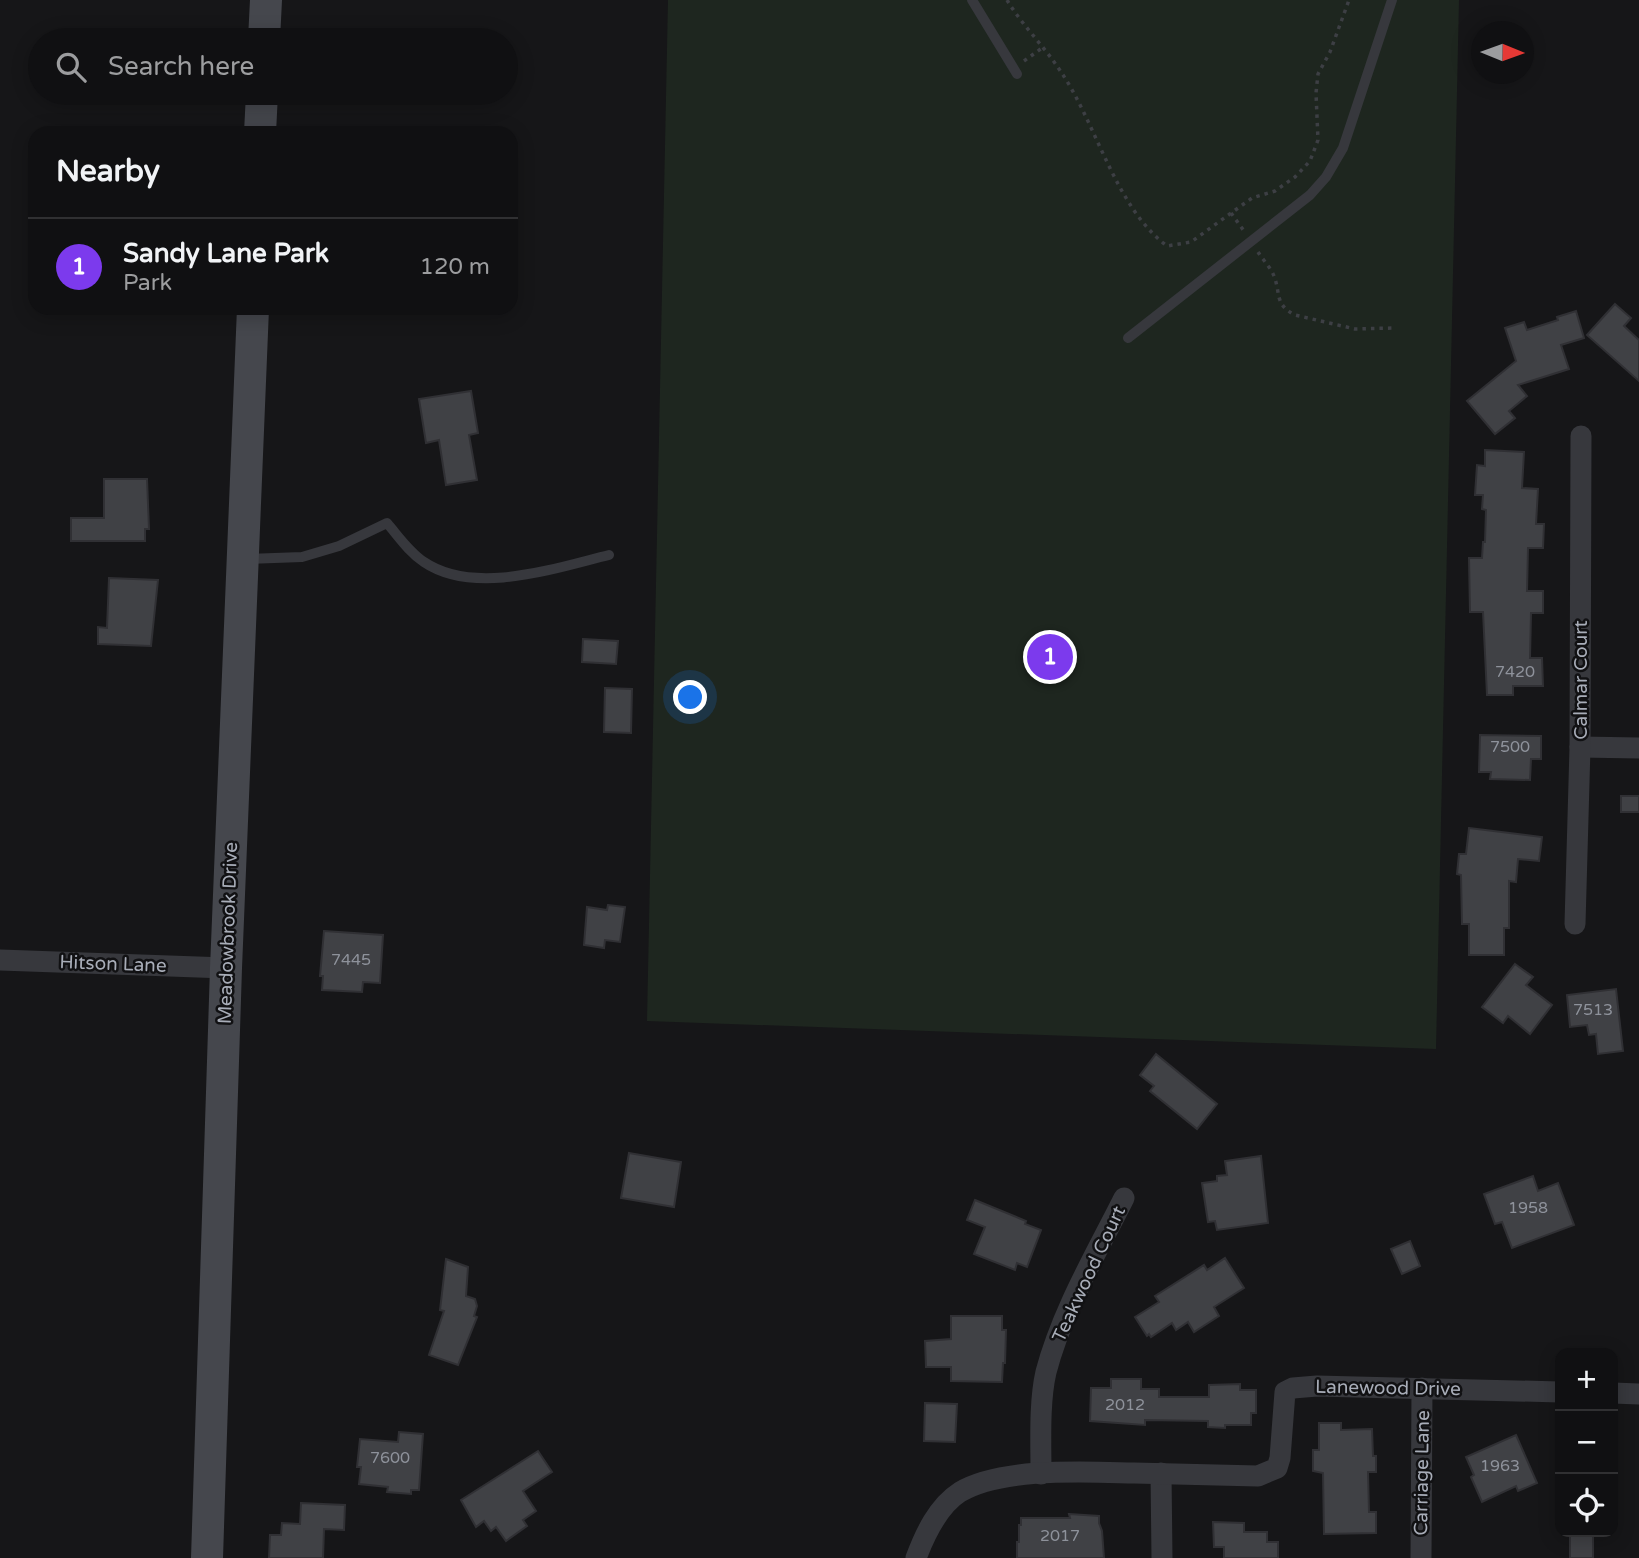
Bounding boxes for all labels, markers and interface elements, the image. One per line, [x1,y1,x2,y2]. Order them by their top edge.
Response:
north arrow [1471,21,1534,84]
search box [28,28,518,105]
icon: search [52,48,90,86]
text: Search here [108,51,254,82]
text: Nearby [56,153,160,190]
text: Sandy Lane Park [123,238,329,269]
text: 1 [72,253,86,281]
text: 120 m [420,253,490,281]
text: Park [123,269,172,297]
street label: Calmar Court [1570,620,1592,740]
pin: 1 [1027,631,1073,683]
house number: 7420 [1495,662,1535,682]
your location [673,680,707,714]
house number: 7500 [1490,737,1530,757]
street label: Meadowbrook Drive [214,842,242,1024]
house number: 7445 [331,950,371,970]
street label: Hitson Lane [59,951,167,977]
house number: 7513 [1573,1000,1613,1020]
house number: 1958 [1508,1198,1548,1218]
street label: Teakwood Court [1048,1202,1130,1346]
map controls [1555,1348,1618,1537]
button: + [1555,1348,1618,1411]
street label: Lanewood Drive [1315,1376,1461,1400]
house number: 2012 [1105,1395,1145,1415]
street label: Carriage Lane [1410,1410,1434,1536]
button: − [1555,1411,1618,1474]
house number: 7600 [370,1448,410,1468]
house number: 1963 [1480,1456,1520,1476]
button: locate [1555,1474,1618,1537]
house number: 2017 [1040,1526,1080,1546]

